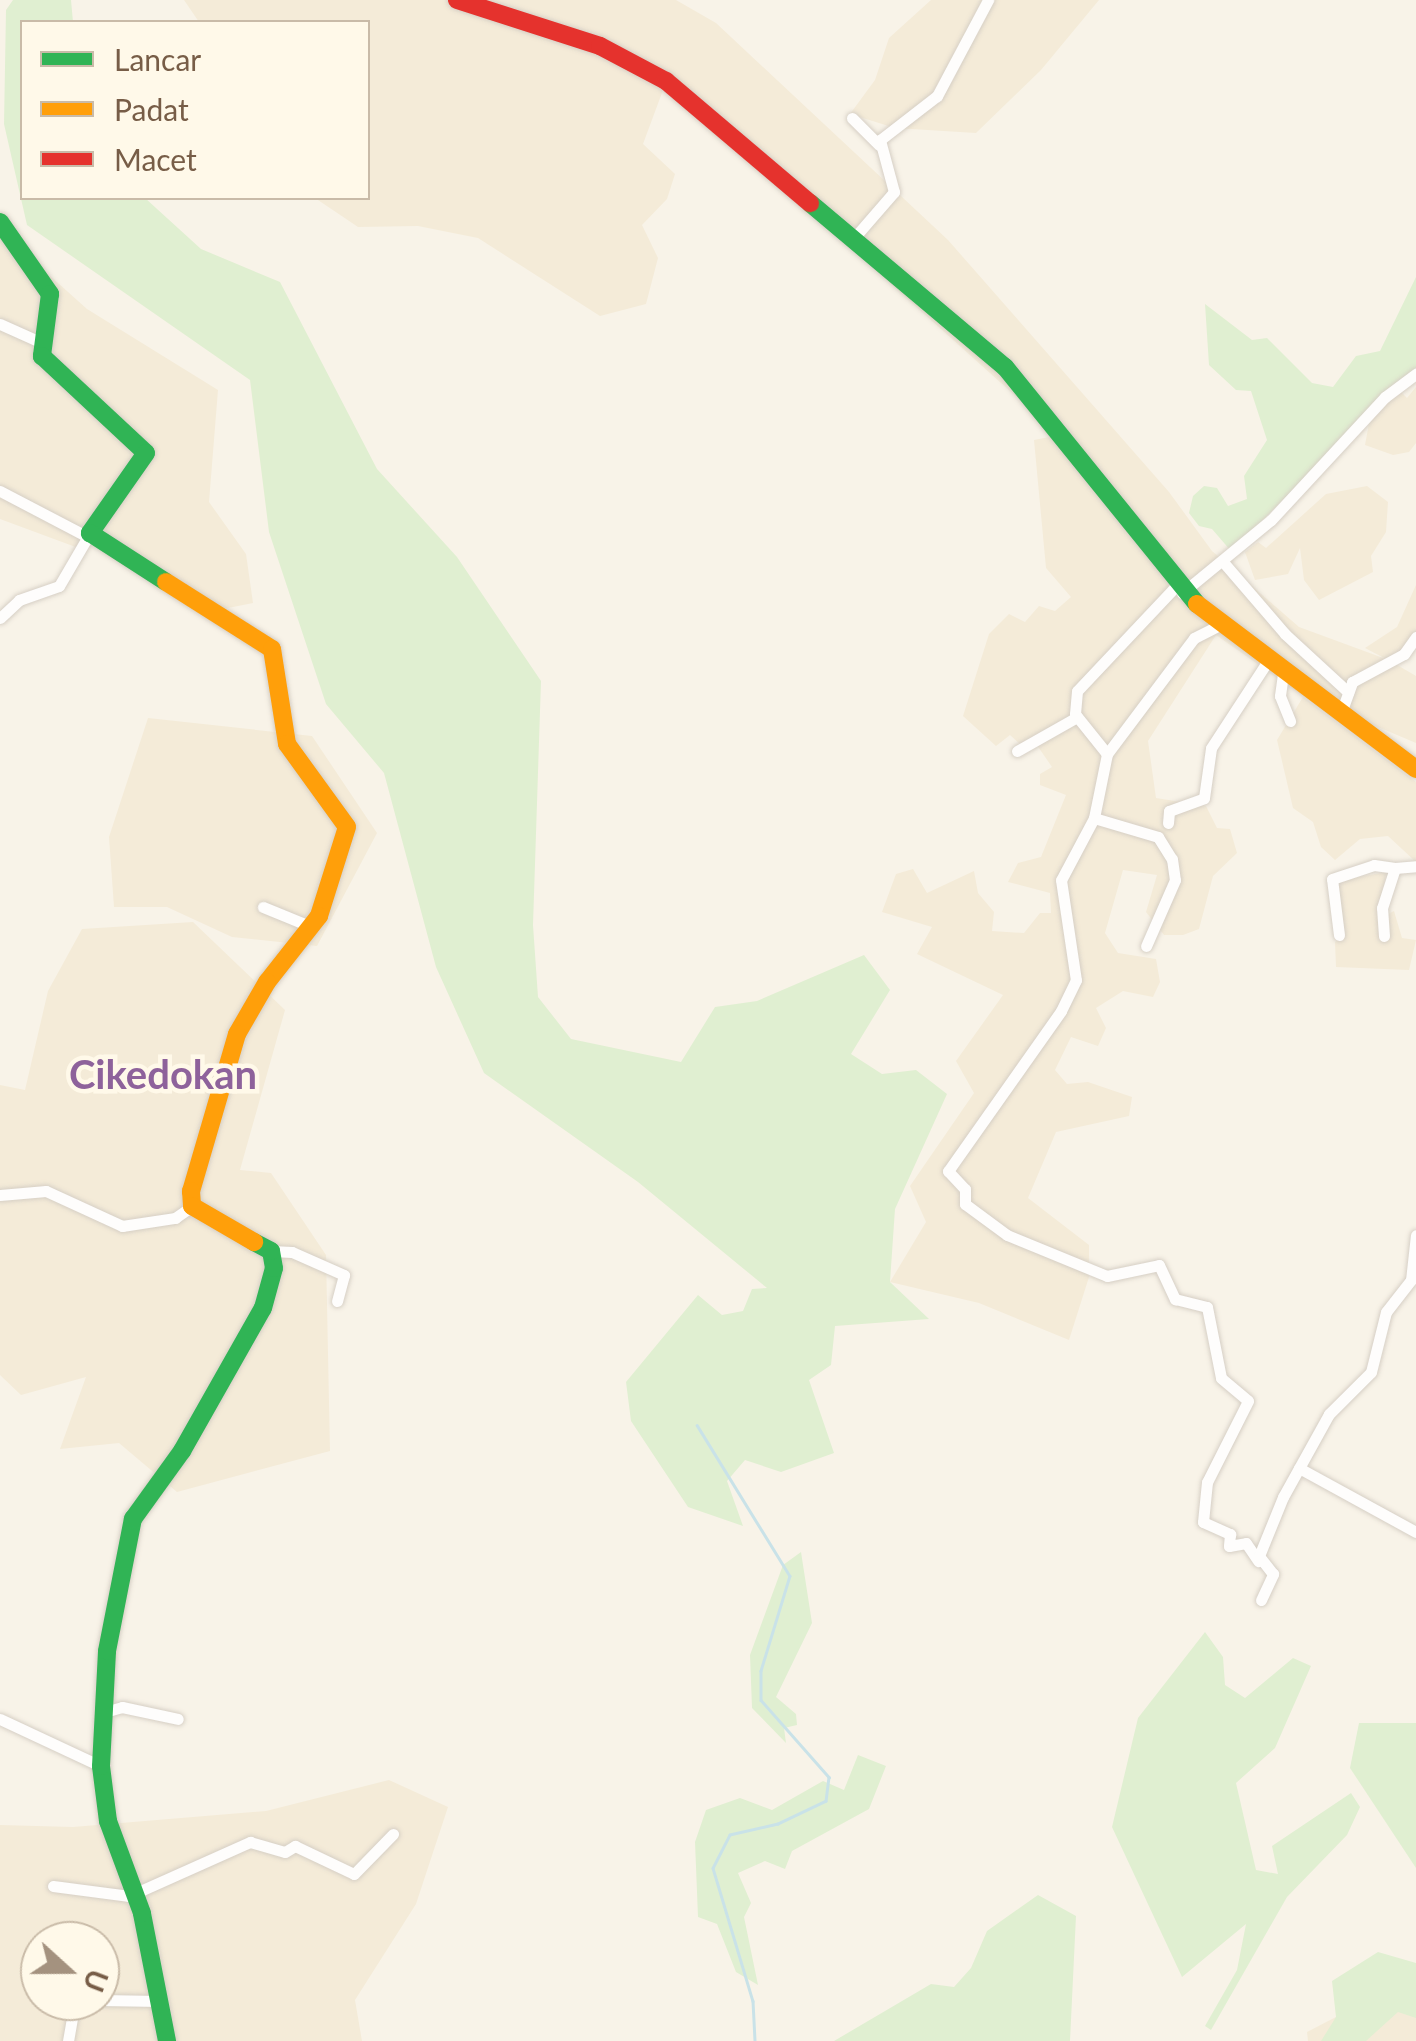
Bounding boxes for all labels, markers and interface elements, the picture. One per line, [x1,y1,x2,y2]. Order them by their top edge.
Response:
legend [20,20,370,200]
text: Lancar [114,41,201,77]
text: Padat [114,91,189,127]
text: Macet [114,141,197,177]
district label: Cikedokan [69,1050,257,1098]
north arrow [20,1921,120,2021]
text: U [77,1965,116,1997]

